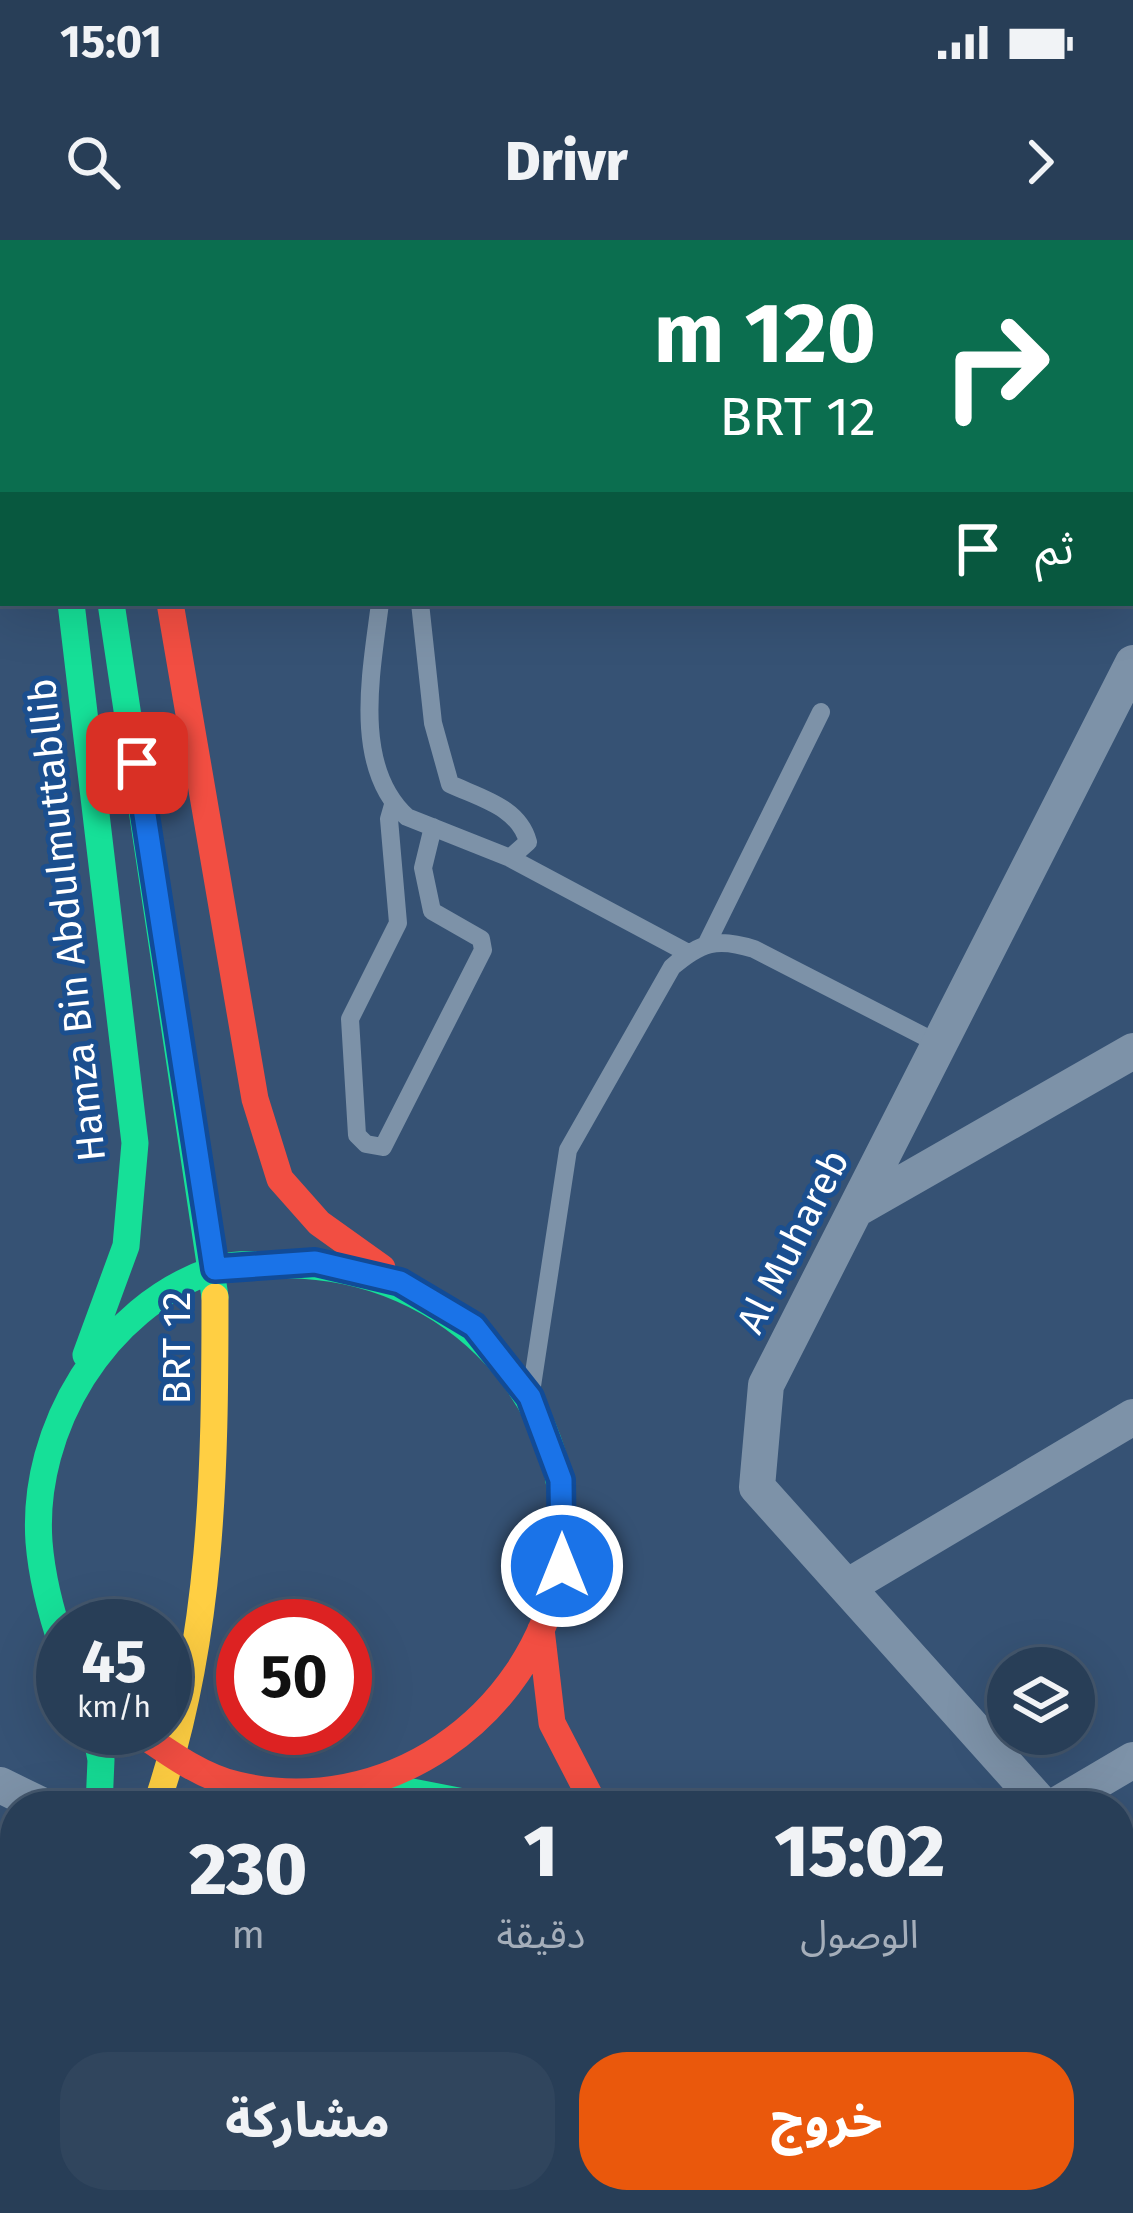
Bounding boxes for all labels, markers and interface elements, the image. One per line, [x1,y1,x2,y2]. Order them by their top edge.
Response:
text: 15:01 [60,15,162,69]
icon: search [60,129,126,195]
icon: forward [1007,129,1073,195]
text: Drivr [505,130,628,194]
text: 120 m [654,283,876,384]
icon: right [918,288,1074,444]
text: BRT 12 [719,385,876,449]
icon: arrive [945,516,1011,582]
text: ثم [1035,522,1074,576]
street label: Hamza Bin Abdulmuttabllib [19,676,115,1164]
pin [86,712,188,814]
icon: arrive [104,730,170,796]
street label: Al Muhareb [727,1142,859,1341]
street label: BRT 12 [154,1291,200,1405]
position arrow [499,1503,625,1629]
speed limit sign: 50 [216,1599,372,1755]
text: 45 [81,1626,147,1698]
map controls [987,1647,1095,1755]
button: layers [987,1647,1095,1755]
text: km/h [77,1689,151,1725]
text: 1 [524,1809,558,1895]
text: 15:02 [774,1809,945,1895]
text: 230 [189,1827,307,1913]
text: m [232,1912,265,1958]
text: دقيقة [496,1912,585,1958]
text: الوصول [800,1912,919,1958]
button: مشاركة [60,2052,555,2190]
button: خروج [579,2052,1074,2190]

